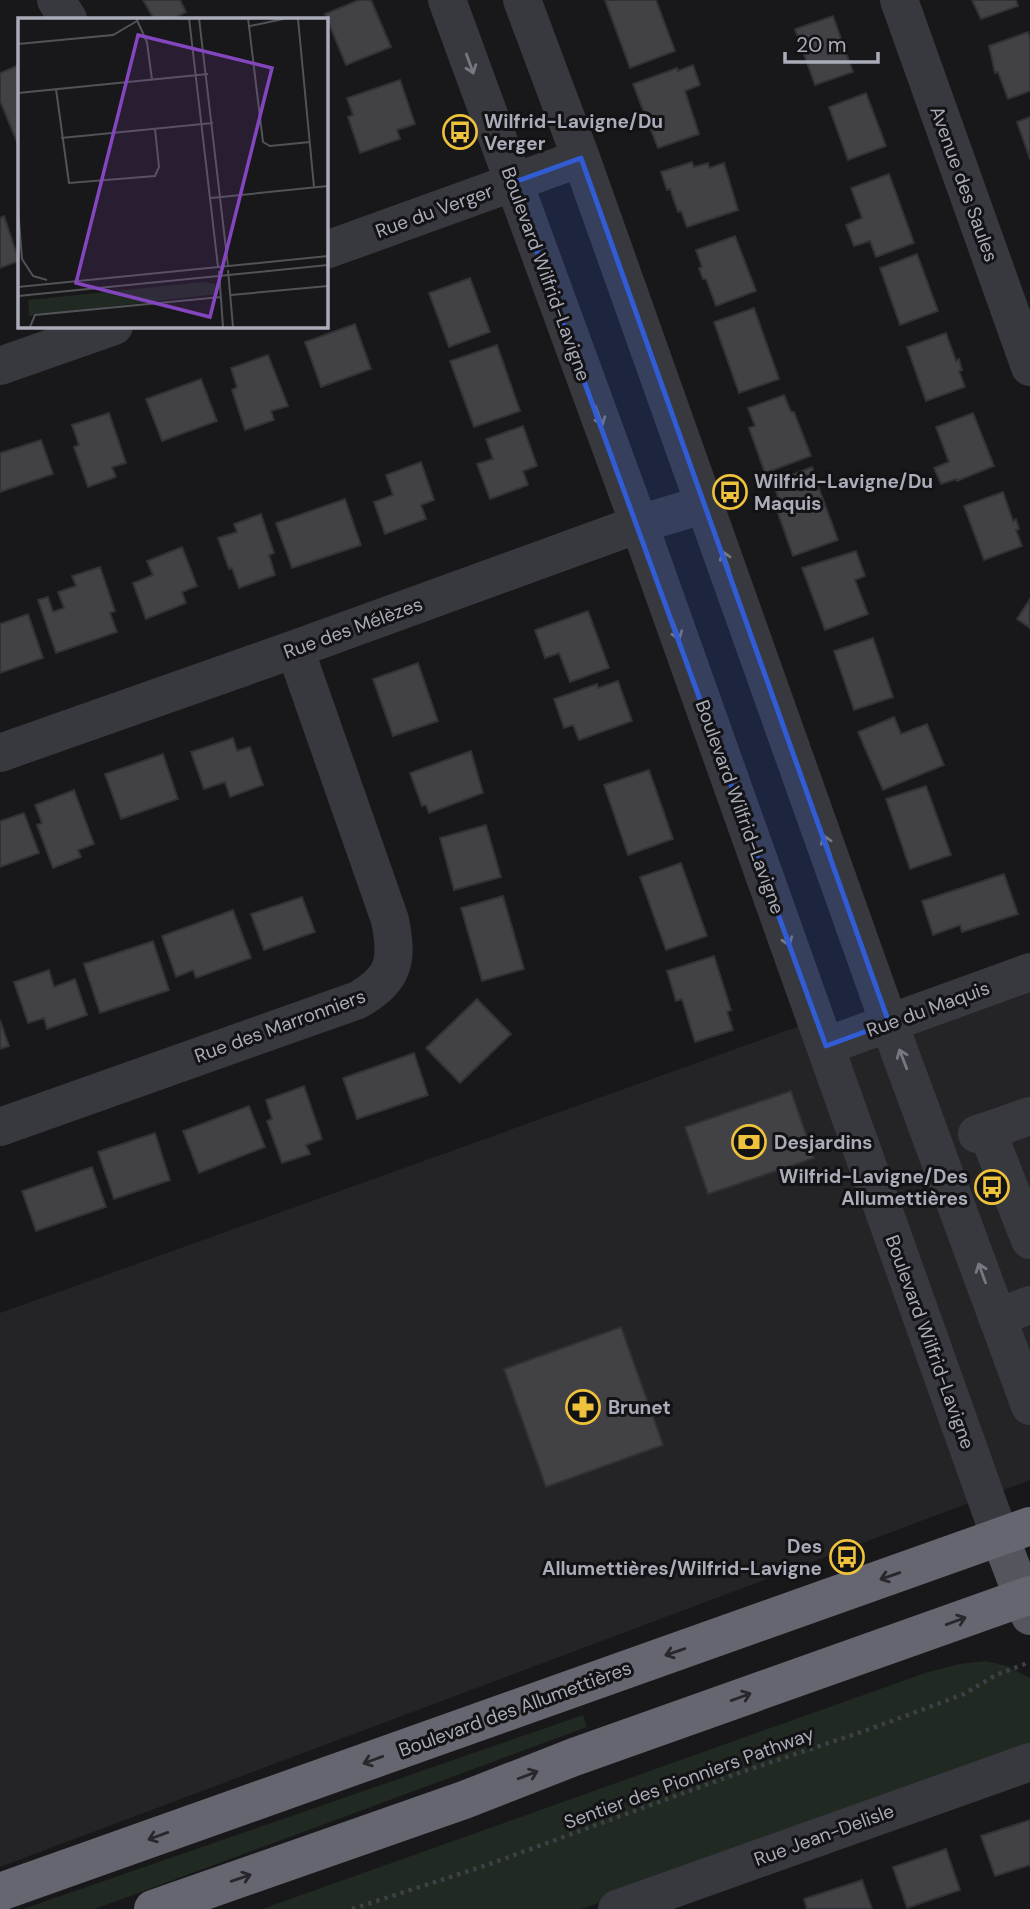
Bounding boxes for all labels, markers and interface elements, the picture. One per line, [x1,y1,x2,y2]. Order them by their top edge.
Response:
inset map [18,18,327,327]
scale bar [785,21,878,65]
text: 20 m [796,31,847,59]
one-way arrow [465,53,477,75]
street label: Avenue des Saules [924,103,1004,265]
place label: Wilfrid-Lavigne/Du Verger [484,109,663,156]
bus stop icon: Wilfrid-Lavigne/Du Verger [441,113,479,151]
street label: Boulevard Wilfrid-Lavigne [496,164,596,384]
street label: Rue du Verger [372,178,496,244]
one-way arrow [593,404,606,426]
place label: Wilfrid-Lavigne/Du Maquis [754,469,933,516]
bus stop icon: Wilfrid-Lavigne/Du Maquis [711,473,749,511]
one-way arrow [719,551,731,573]
street label: Rue des Mélèzes [280,591,426,665]
one-way arrow [671,618,684,640]
street label: Boulevard Wilfrid-Lavigne [690,697,790,917]
one-way arrow [819,835,832,857]
one-way arrow [781,925,793,947]
street label: Rue du Maquis [863,975,993,1043]
street label: Rue des Marronniers [191,983,369,1069]
one-way arrow [896,1049,908,1071]
bank icon: Desjardins [730,1123,768,1161]
place label: Desjardins [774,1130,872,1155]
place label: Wilfrid-Lavigne/Des Allumettières [779,1164,968,1211]
bus stop icon: Wilfrid-Lavigne/Des Allumettières [973,1168,1011,1206]
street label: Boulevard Wilfrid-Lavigne [880,1232,980,1452]
one-way arrow [974,1262,987,1284]
pharmacy icon: Brunet [564,1388,602,1426]
place label: Brunet [608,1395,671,1420]
place label: Des Allumettières/Wilfrid-Lavigne [542,1534,822,1581]
bus stop icon: Des Allumettières/Wilfrid-Lavigne [828,1538,866,1576]
one-way arrow [879,1571,901,1583]
one-way arrow [944,1614,966,1626]
one-way arrow [665,1647,687,1659]
street label: Boulevard des Allumettières [395,1655,635,1763]
one-way arrow [730,1690,752,1702]
street label: Sentier des Pionniers Pathway [561,1721,818,1835]
one-way arrow [362,1755,384,1767]
one-way arrow [516,1768,538,1780]
street label: Rue Jean-Delisle [751,1798,897,1872]
one-way arrow [148,1831,170,1843]
one-way arrow [229,1871,251,1883]

